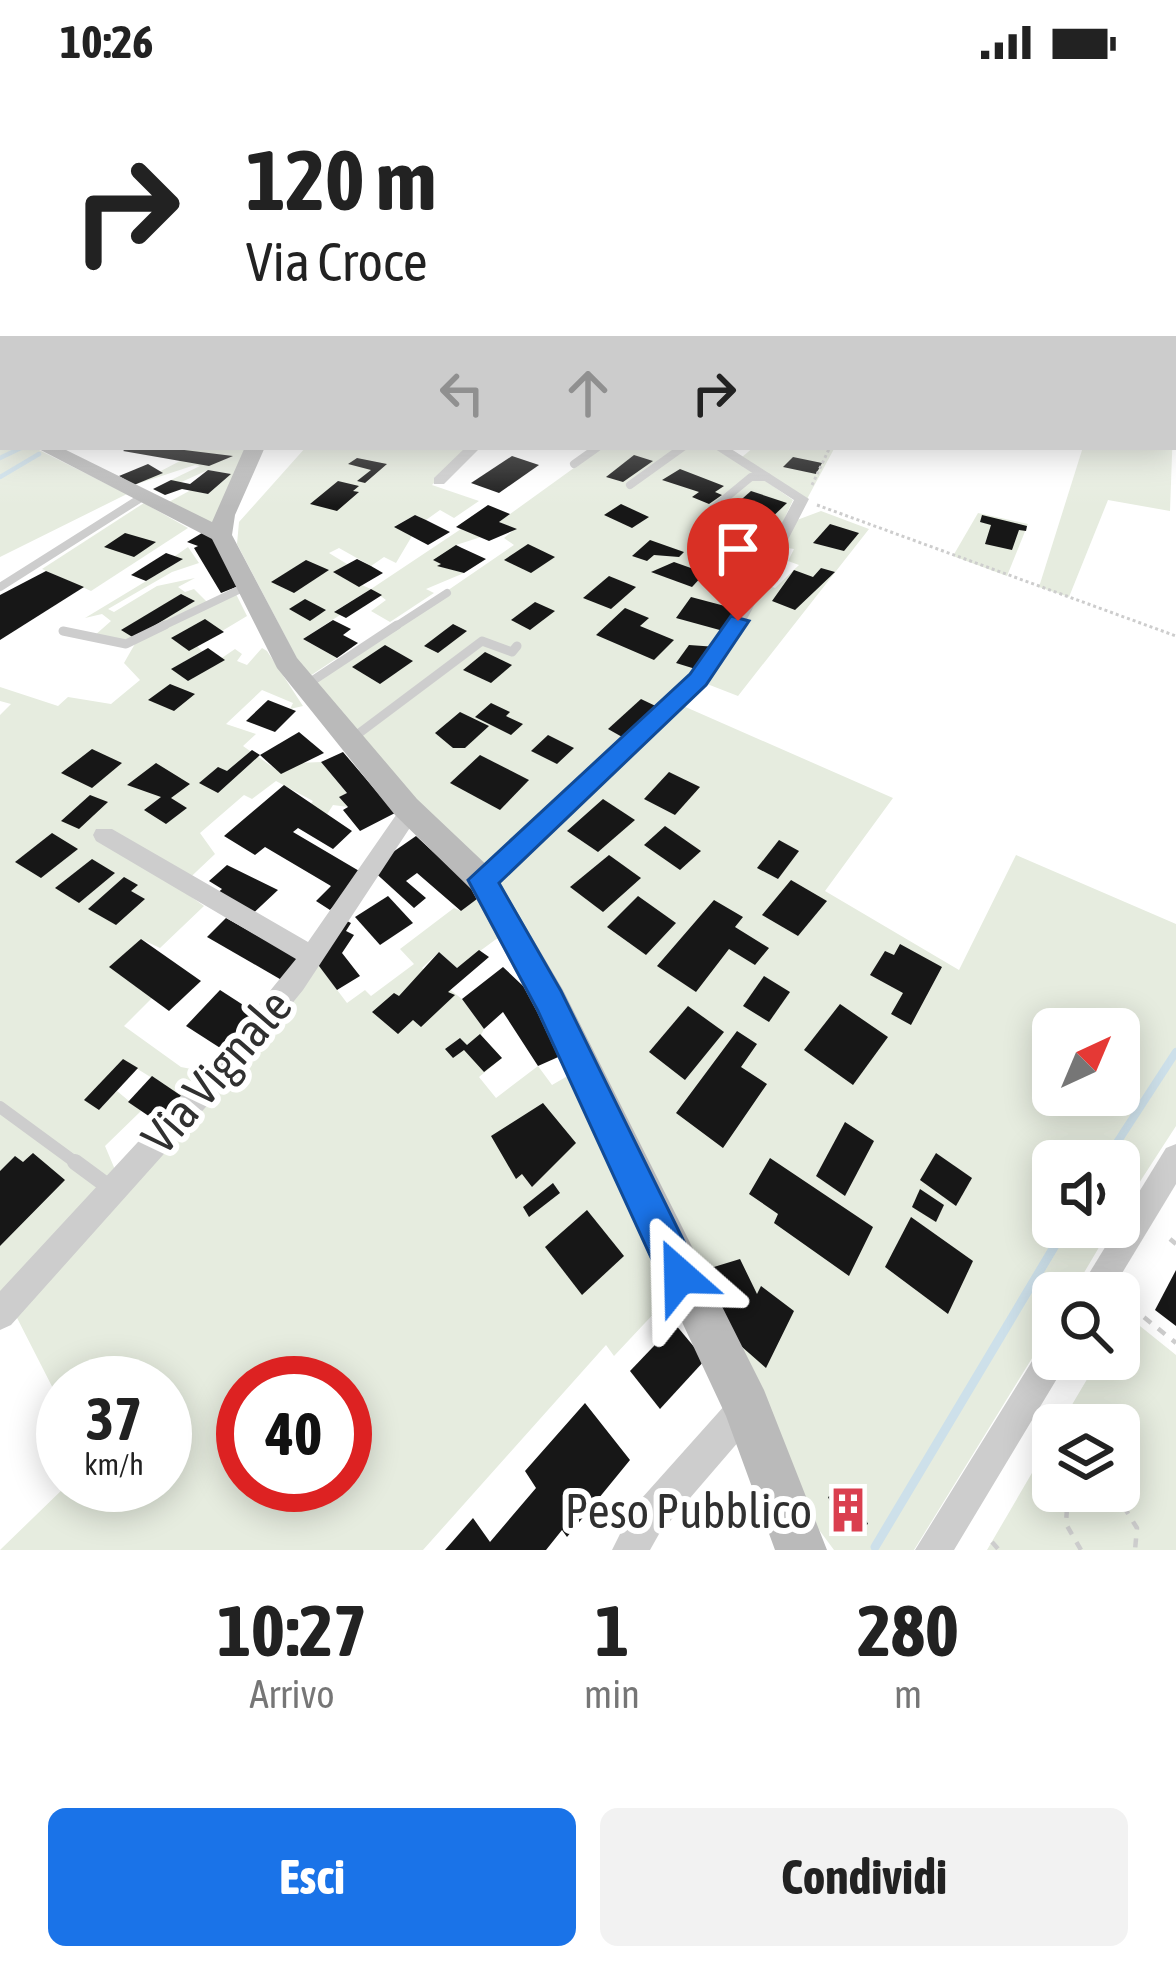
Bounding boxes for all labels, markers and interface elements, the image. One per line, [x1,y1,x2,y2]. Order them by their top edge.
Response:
text: 10:26 [60,16,154,68]
icon: right [48,132,204,288]
text: 120 m [246,132,436,228]
text: Via Croce [246,231,428,292]
icon: left [429,360,495,426]
icon: ahead [555,360,621,426]
icon: right [681,360,747,426]
pin [687,498,789,621]
icon: arrive [705,516,771,582]
street label: Via Vignale [130,978,302,1164]
north arrow [1032,1008,1140,1116]
map controls [1032,1008,1140,1512]
button: sound [1032,1140,1140,1248]
position arrow [617,1213,743,1339]
button: search [1032,1272,1140,1380]
speed limit sign: 40 [216,1356,372,1512]
text: 37 [86,1384,142,1453]
button: layers [1032,1404,1140,1512]
text: km/h [84,1447,144,1481]
place label: Peso Pubblico [565,1483,812,1538]
building icon: Peso Pubblico [823,1485,873,1535]
text: 10:27 [217,1589,367,1671]
text: 1 [595,1589,629,1671]
text: 280 [857,1589,959,1671]
text: Arrivo [249,1672,335,1716]
text: min [584,1672,640,1716]
text: m [894,1672,922,1716]
button: Esci [48,1808,576,1946]
button: Condividi [600,1808,1128,1946]

